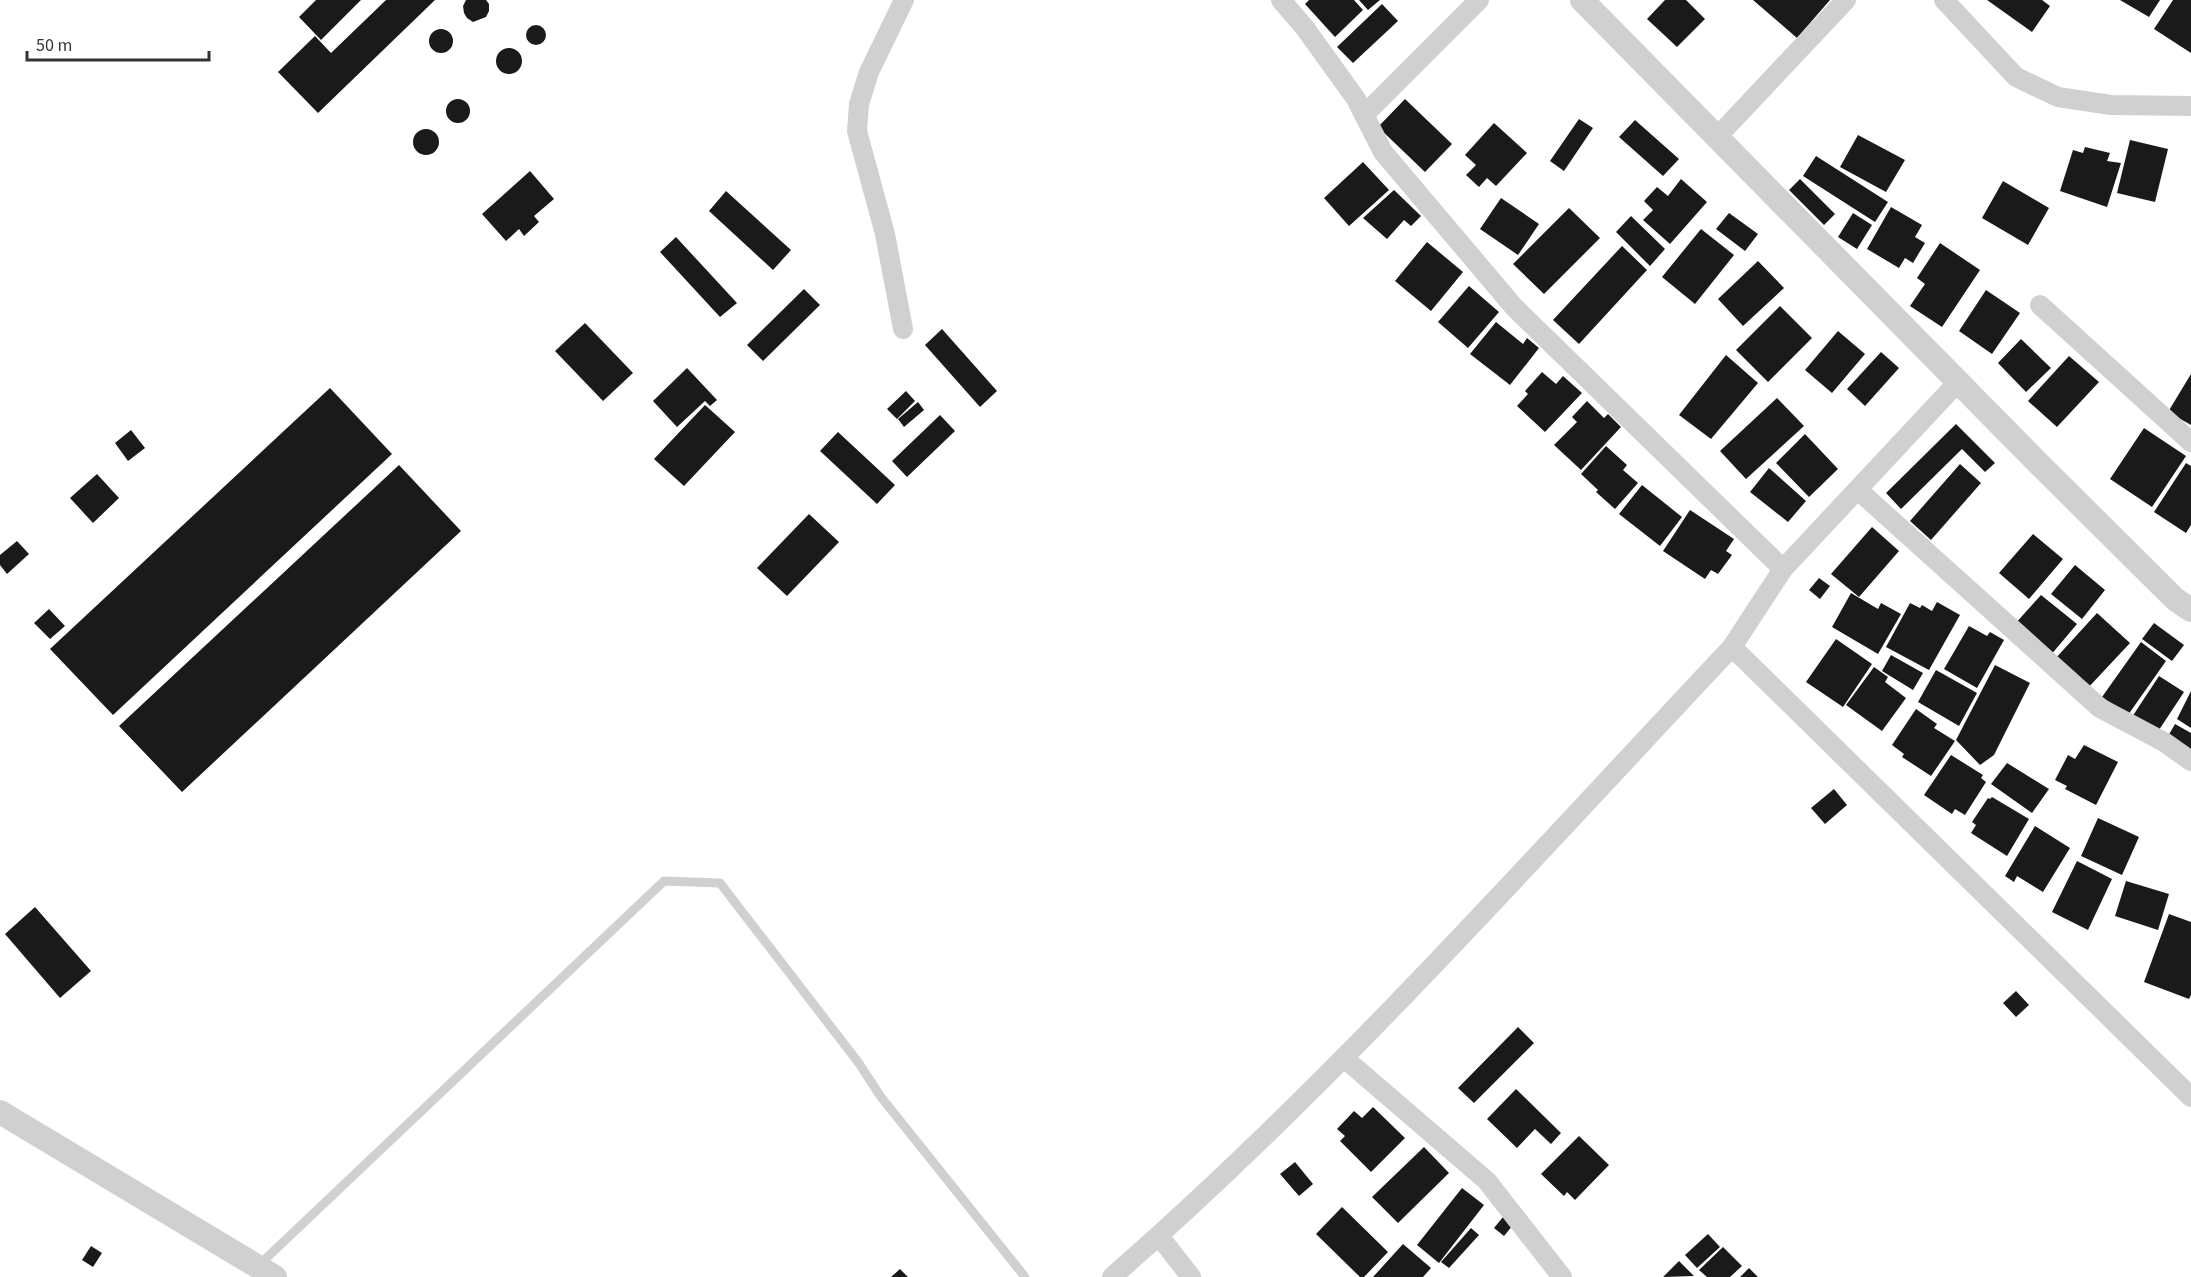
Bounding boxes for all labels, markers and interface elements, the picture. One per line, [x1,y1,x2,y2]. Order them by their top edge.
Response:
scale bar [27,24,208,62]
text: 50 m [36,33,72,58]

